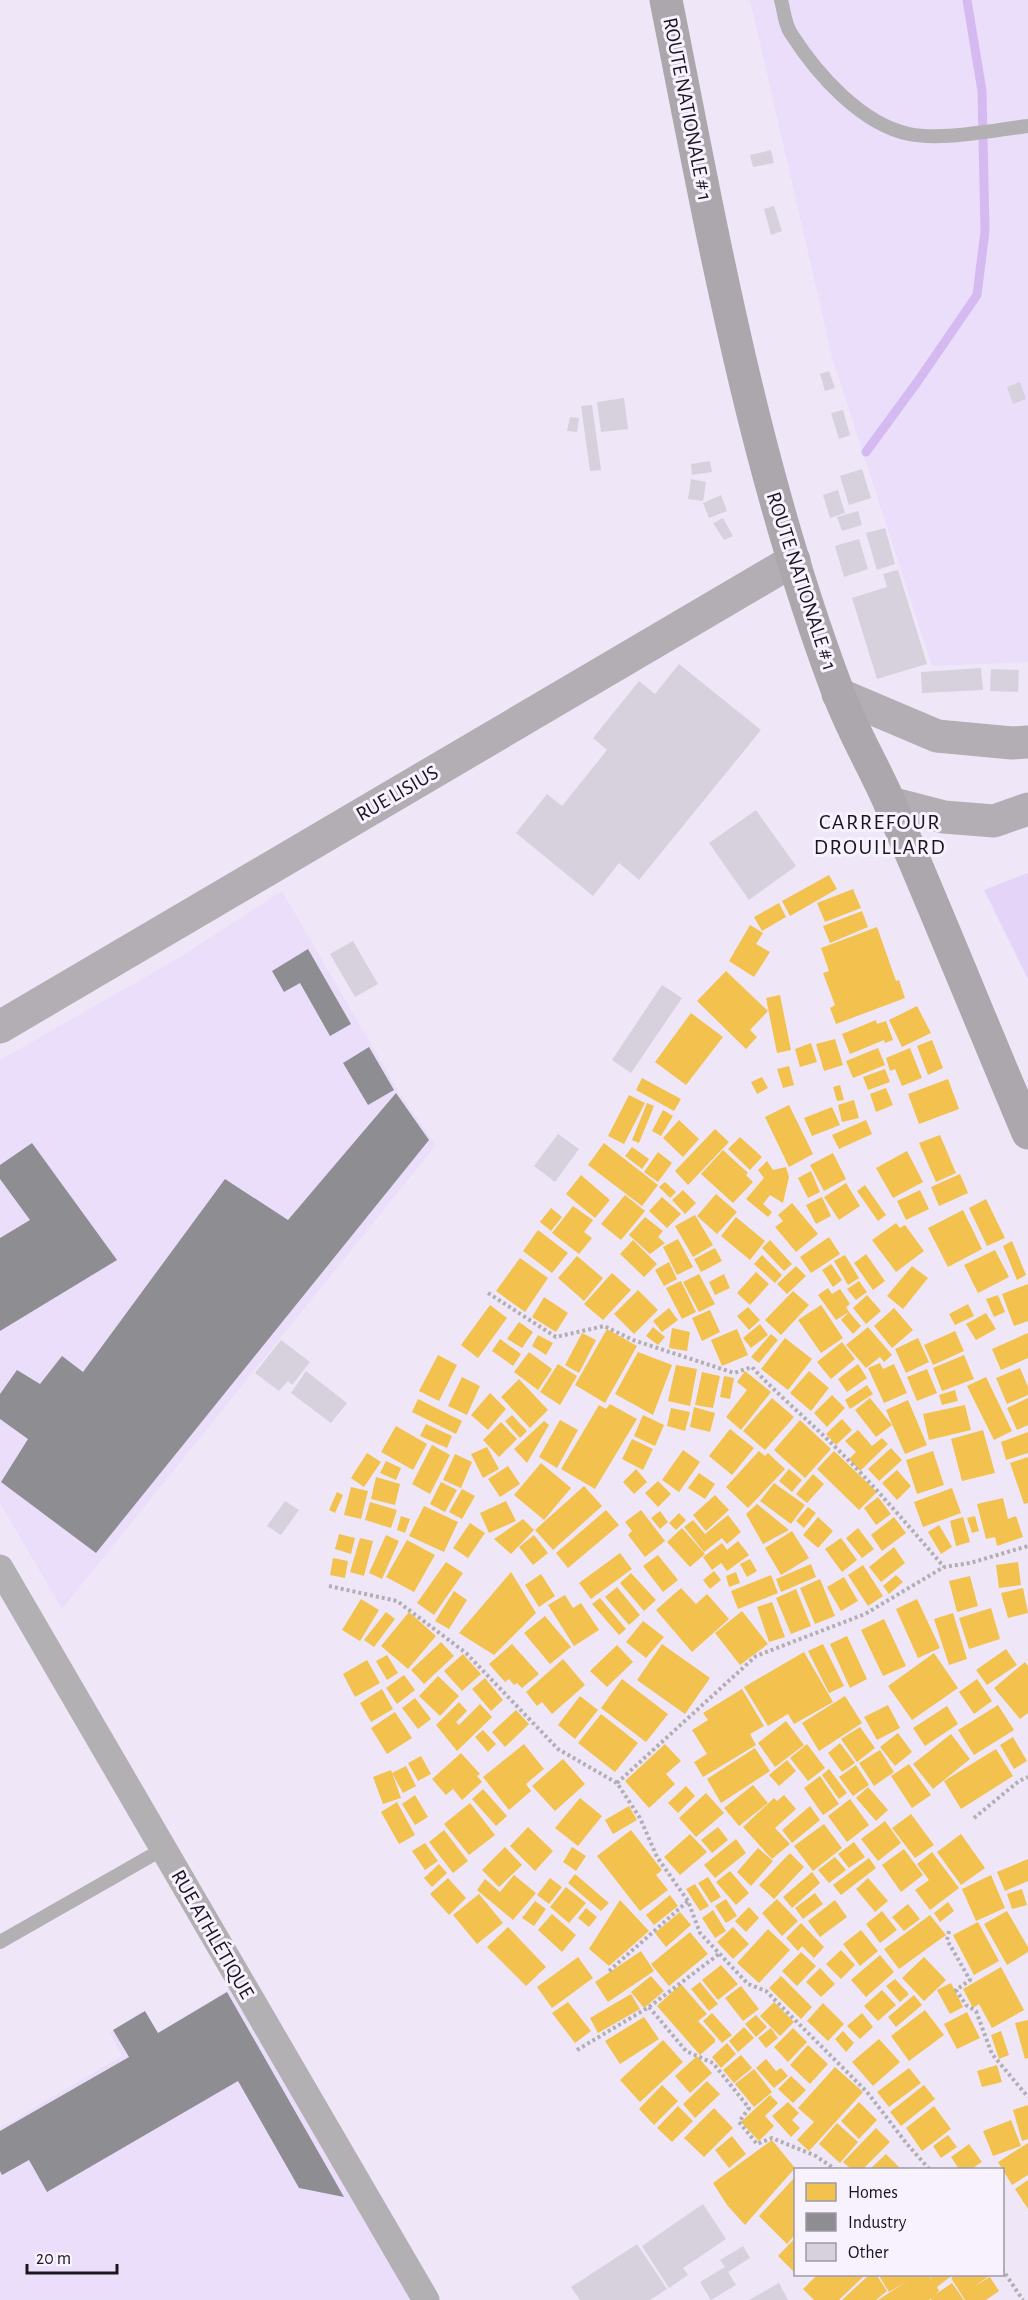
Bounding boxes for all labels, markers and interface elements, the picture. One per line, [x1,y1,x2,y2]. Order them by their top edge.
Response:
street label: ROUTE NATIONALE # 1 [659,16,716,203]
street label: ROUTE NATIONALE # 1 [763,489,840,673]
street label: RUE LISIUS [353,762,442,825]
district label: CARREFOUR DROUILLARD [814,811,946,858]
street label: RUE ATHLÉTIQUE [167,1865,260,2002]
legend [794,2168,1004,2276]
text: Homes [848,2184,898,2202]
text: Industry [848,2214,907,2232]
scale bar [27,2237,117,2275]
text: Other [848,2244,889,2262]
text: 20 m [36,2250,71,2268]

